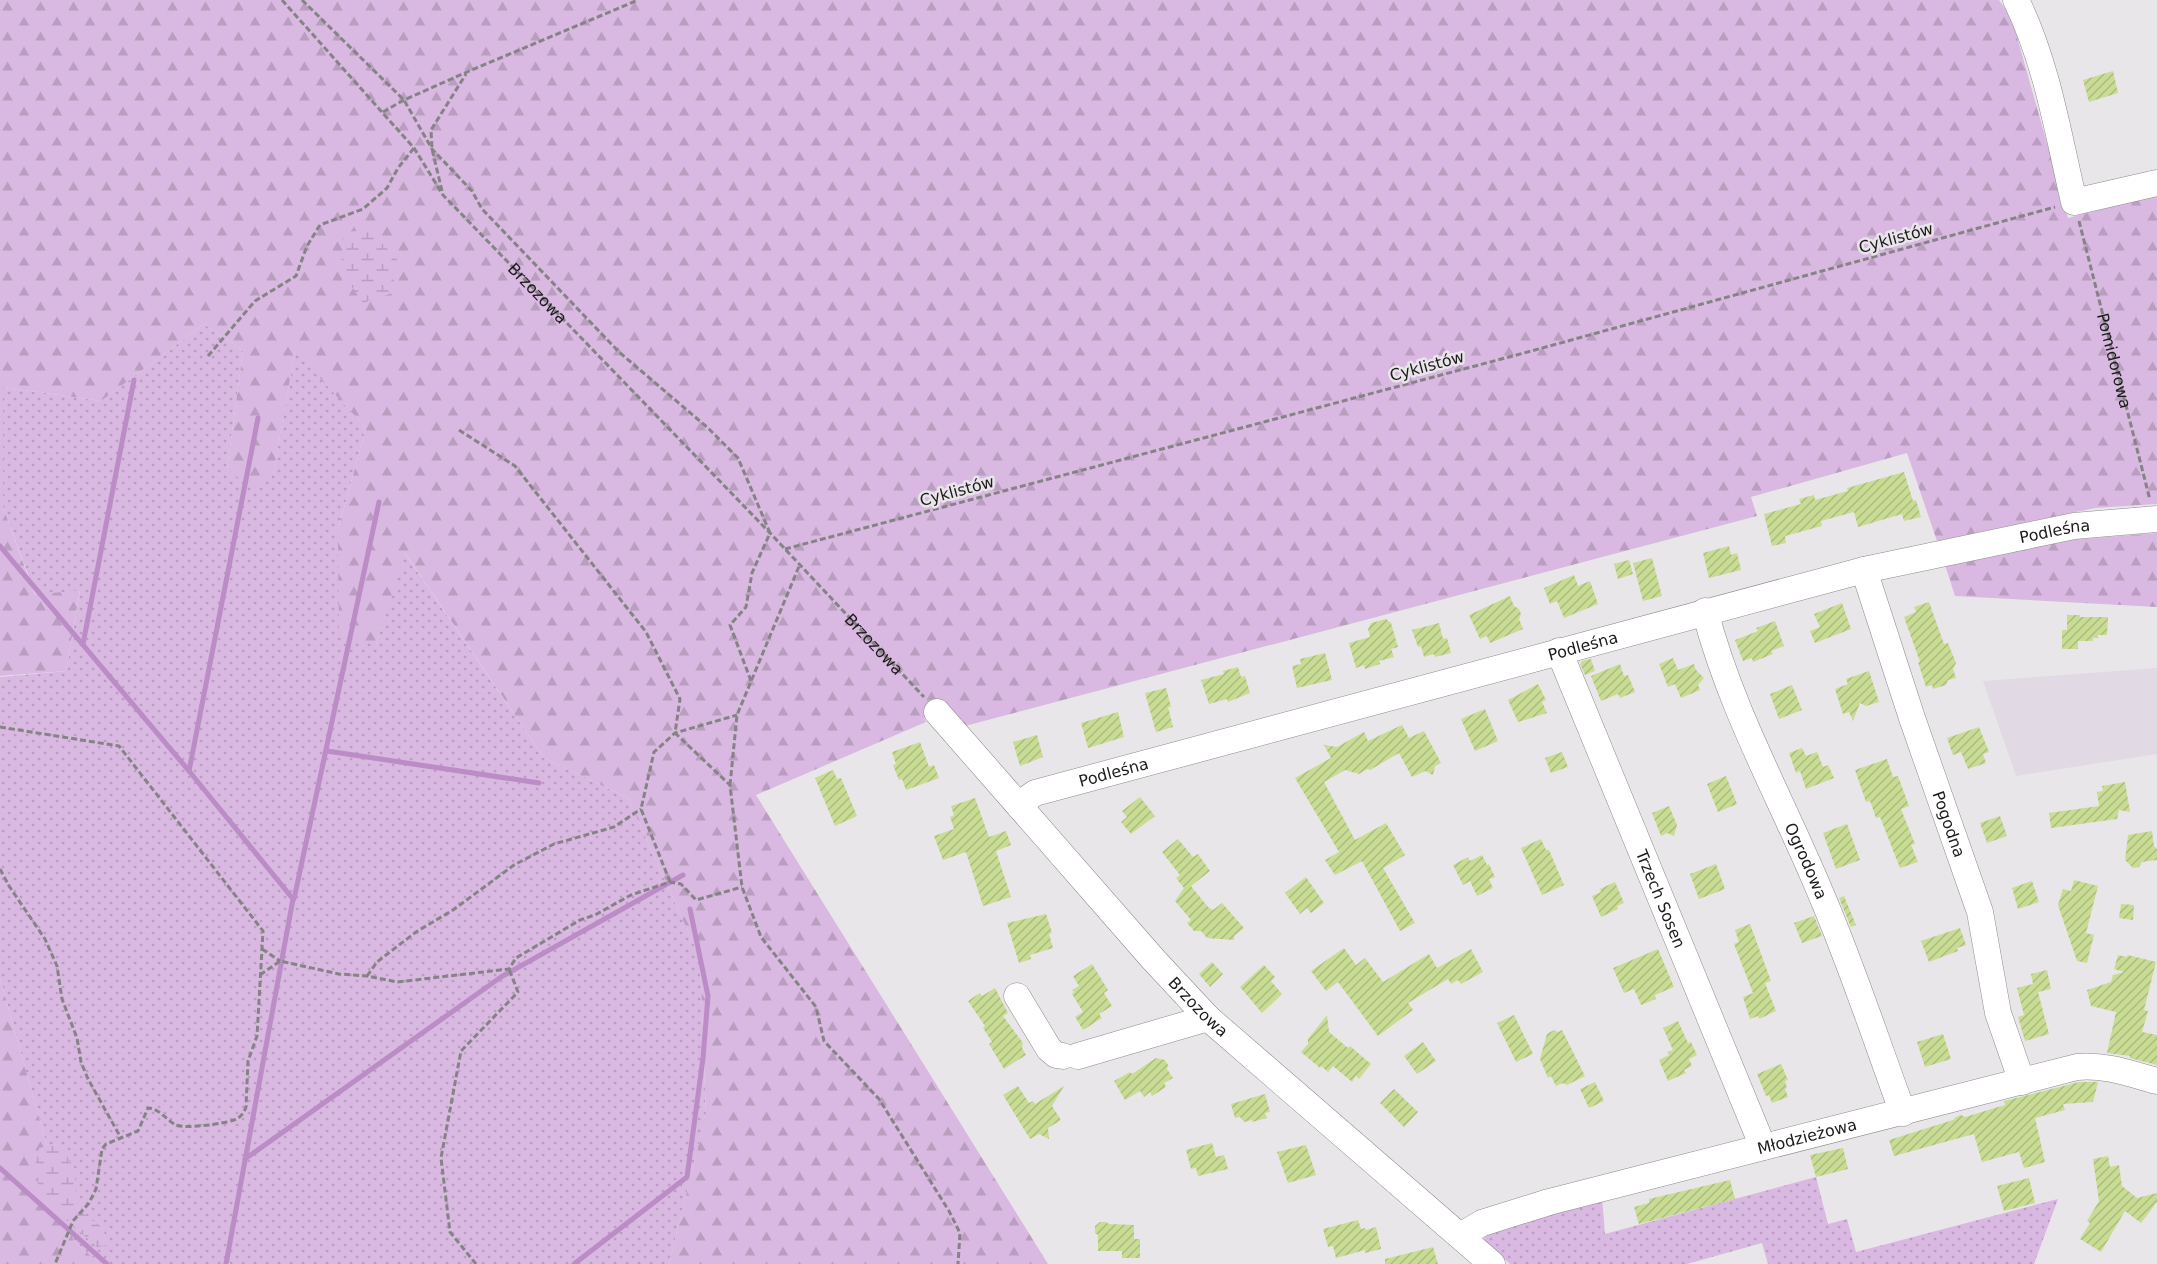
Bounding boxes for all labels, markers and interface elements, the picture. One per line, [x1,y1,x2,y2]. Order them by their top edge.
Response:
street label: Cyklistów [1857,219,1935,257]
street label: Brzozowa [504,259,571,327]
street label: Pomidorowa [2093,311,2136,410]
street label: Cyklistów [1388,347,1466,385]
street label: Cyklistów [918,472,996,510]
street label: Podleśna [2018,515,2091,547]
street label: Brzozowa [841,609,907,678]
street label: Podleśna [1546,627,1620,664]
street label: Podleśna [1076,753,1150,790]
street label: Pogodna [1929,788,1970,860]
street label: Ogrodowa [1781,820,1832,902]
street label: Trzech Sosen [1632,846,1690,951]
street label: Brzozowa [1165,973,1232,1041]
street label: Młodzieżowa [1755,1114,1859,1158]

